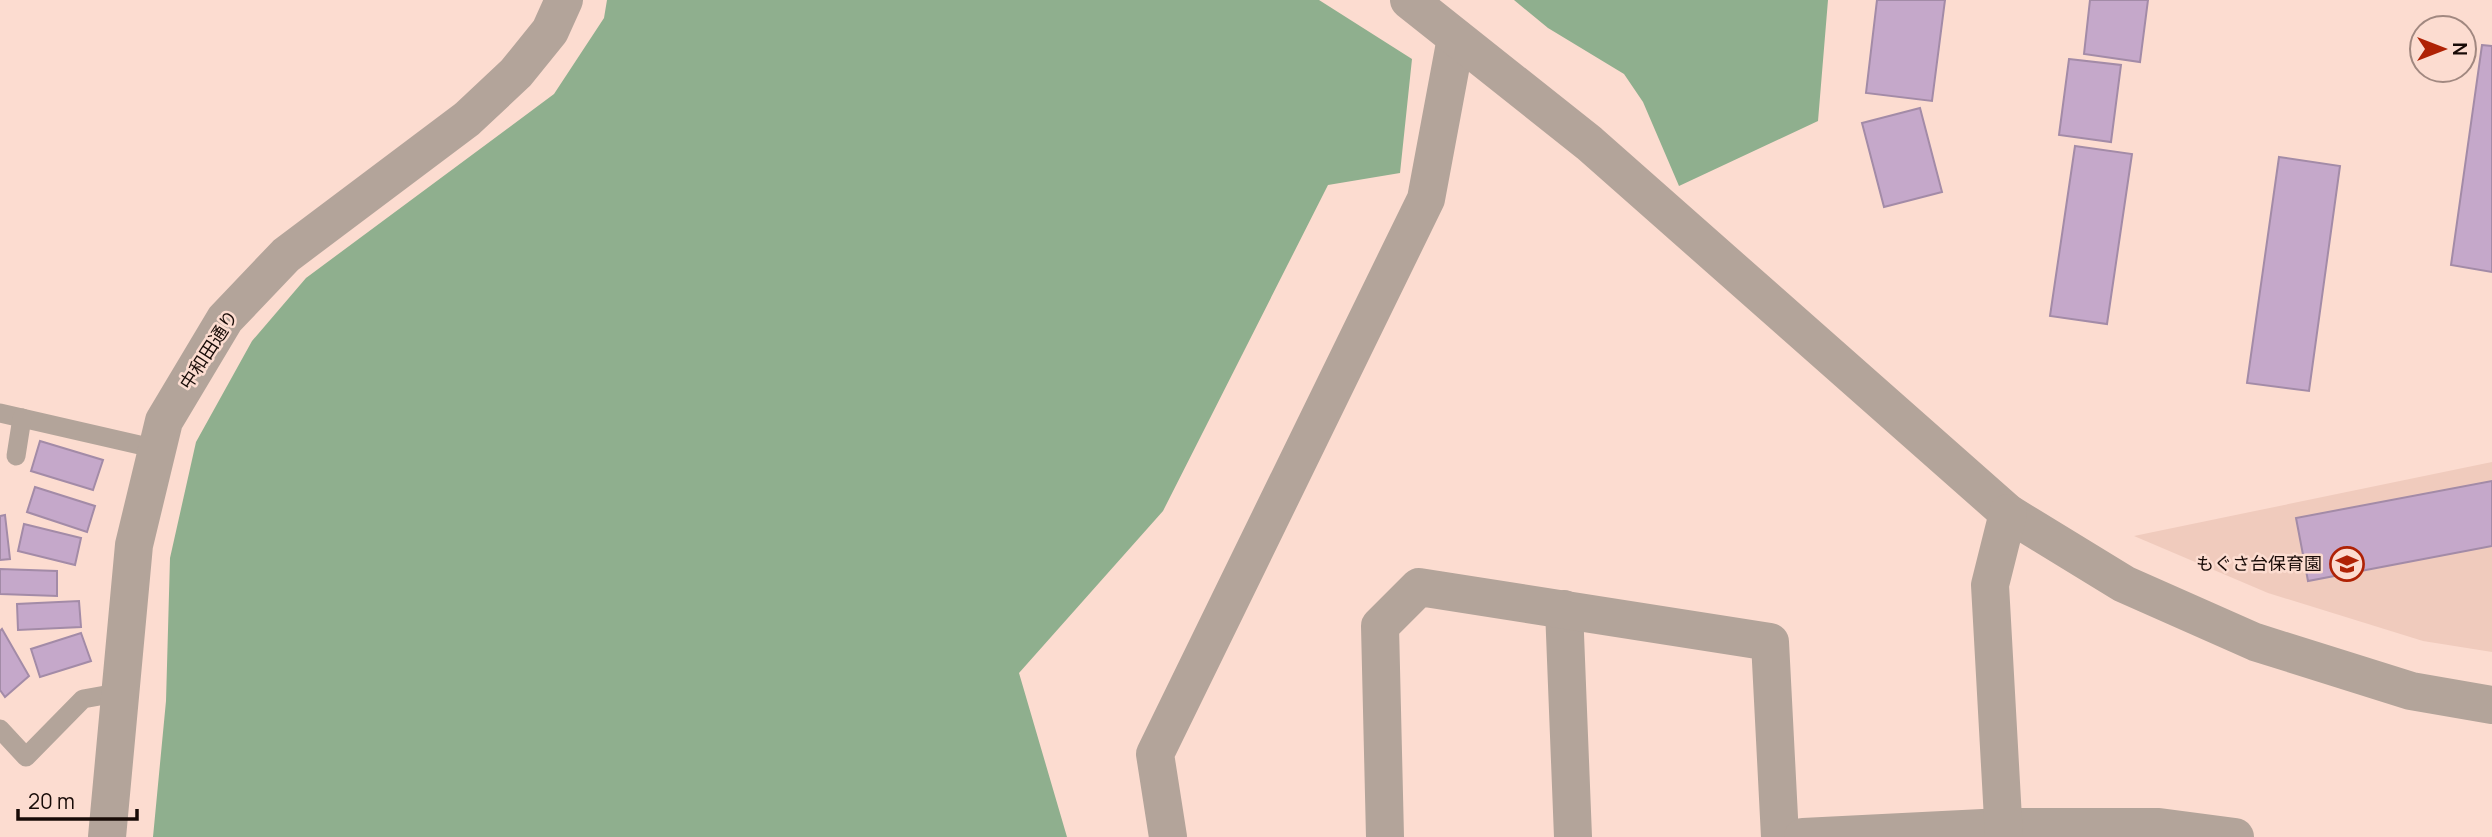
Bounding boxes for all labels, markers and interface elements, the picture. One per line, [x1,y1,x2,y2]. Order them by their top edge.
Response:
north arrow [2408,14,2478,84]
text: N [2447,42,2473,56]
street label: 中和田通り [174,305,243,394]
school or university icon: もぐさ台保育園 [2328,545,2366,583]
place label: もぐさ台保育園 [2196,551,2322,575]
scale bar [18,778,136,822]
text: 20 m [28,787,75,815]

